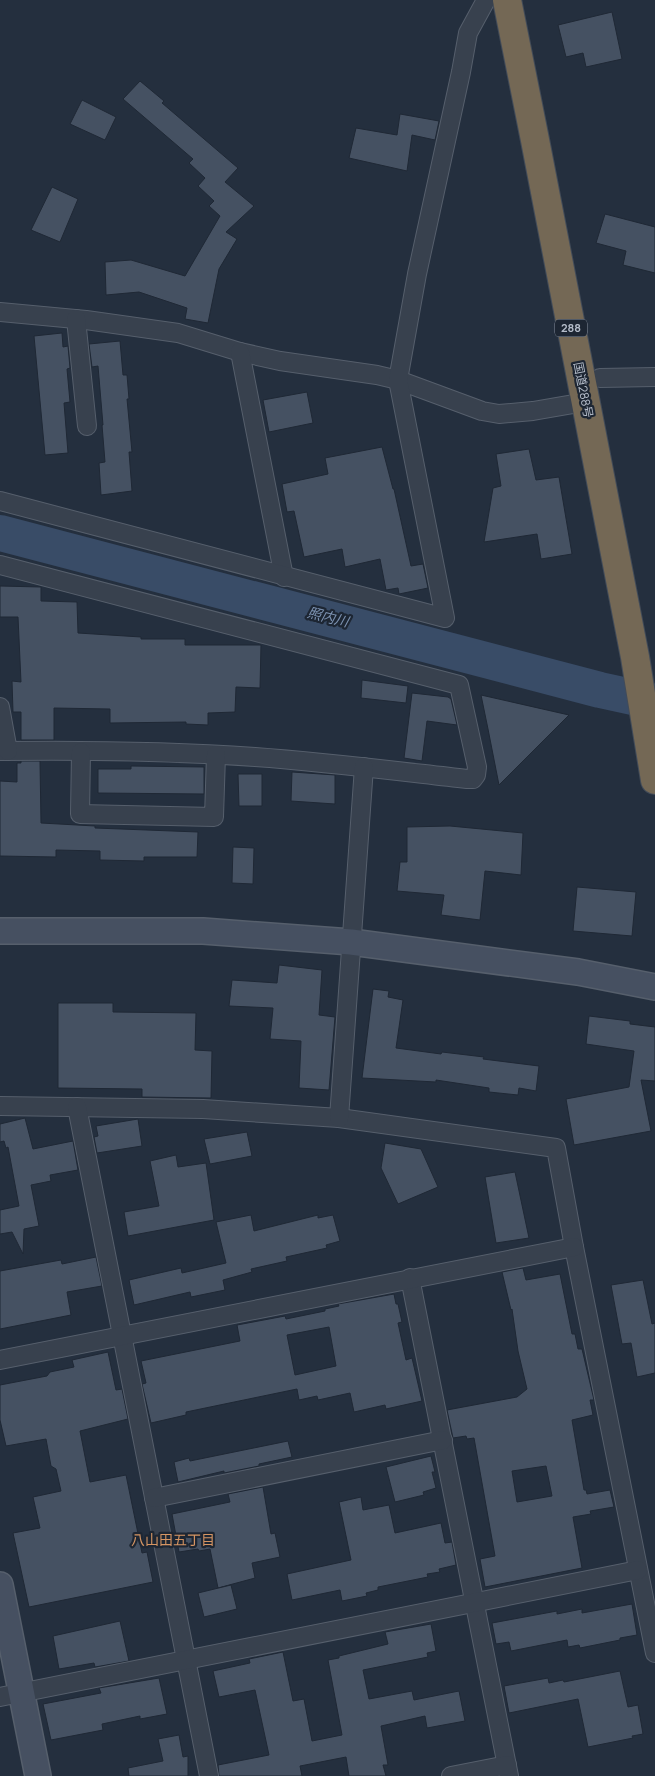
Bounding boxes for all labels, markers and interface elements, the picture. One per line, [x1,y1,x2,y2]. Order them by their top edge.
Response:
road number: 288 [555,319,587,336]
street label: 国道288号 [570,360,597,419]
water label: 照内川 [305,602,353,631]
district label: 八山田五丁目 [131,1530,215,1549]

